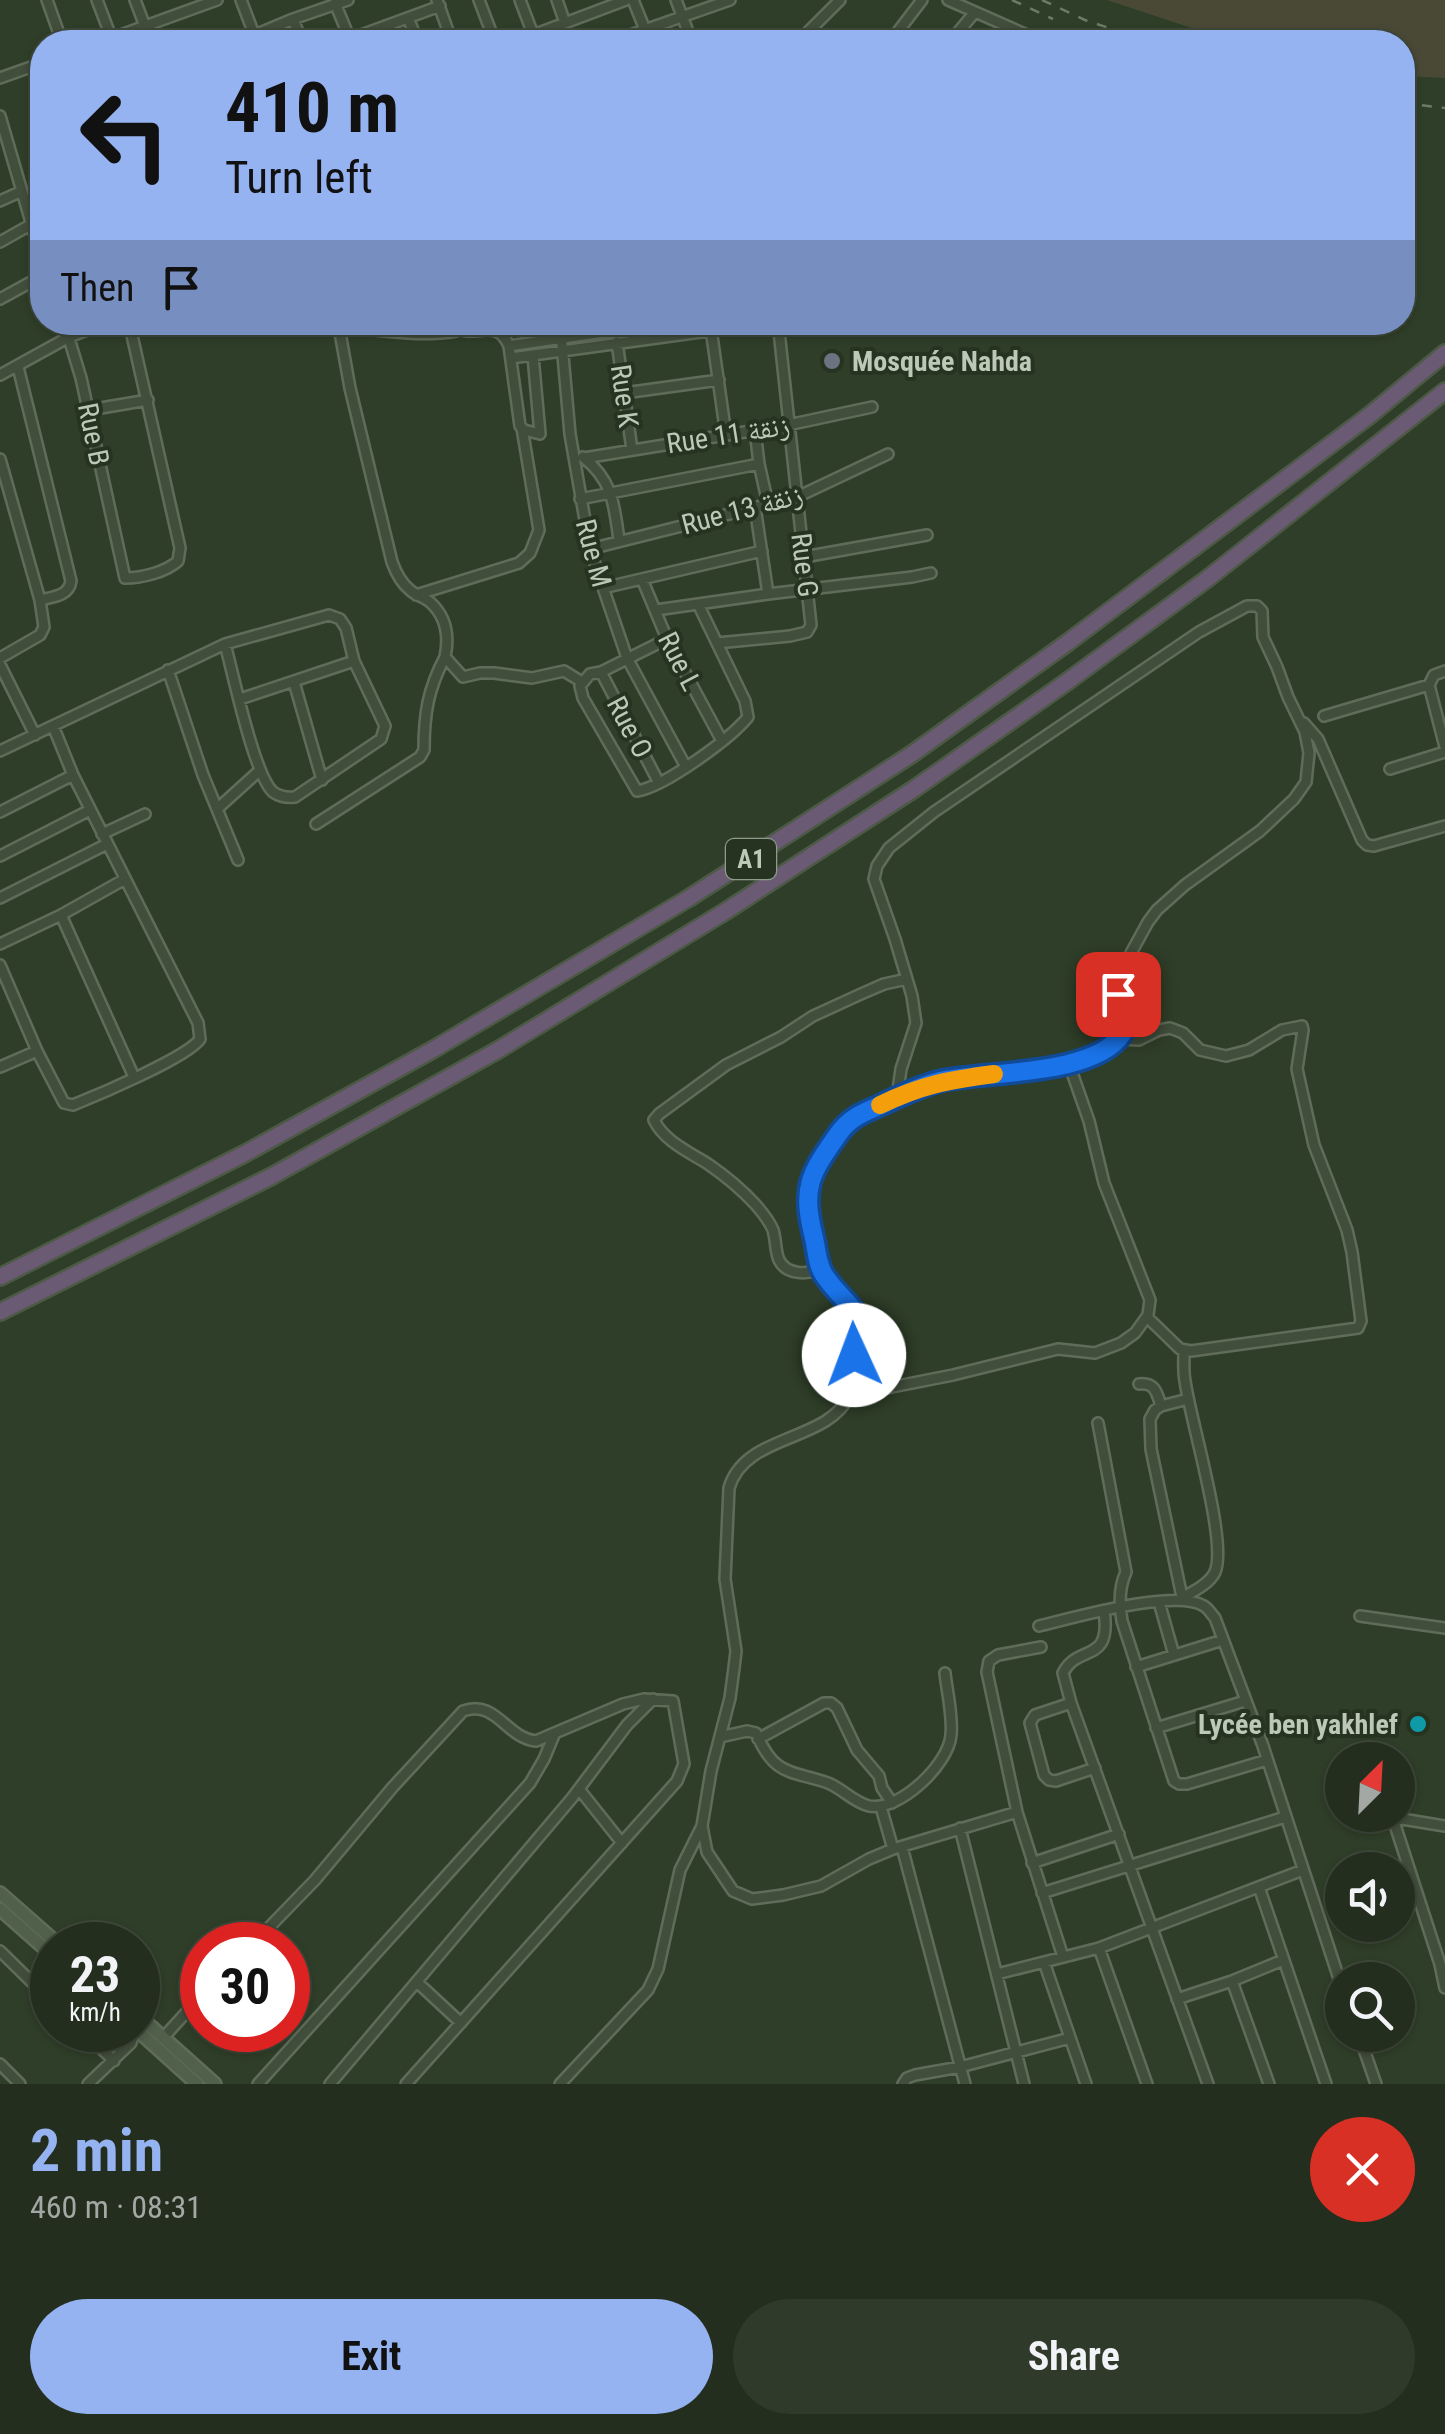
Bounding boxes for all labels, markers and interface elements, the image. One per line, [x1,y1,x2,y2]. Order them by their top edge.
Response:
text: 410 m [225,67,399,149]
icon: left [60,70,190,200]
text: Turn left [225,151,373,204]
icon: arrive [154,260,209,315]
text: Then [60,266,134,310]
place label: Mosquée Nahda [852,345,1032,378]
marker: Mosquée Nahda [821,350,843,372]
street label: Rue K [604,362,645,430]
street label: Rue B [71,400,116,468]
street label: Rue 11 زنقة [664,408,792,460]
street label: Rue 13 زنقة [678,477,806,541]
street label: Rue M [569,515,618,591]
street label: Rue G [784,531,825,599]
street label: Rue L [651,626,708,696]
street label: Rue O [600,691,659,764]
road number: A1 [726,839,776,879]
pin [1076,952,1161,1037]
icon: arrive [1091,967,1146,1022]
position arrow [802,1303,906,1407]
place label: Lycée ben yakhlef [1198,1708,1398,1741]
marker: Lycée ben yakhlef [1407,1713,1429,1735]
north arrow [1325,1742,1415,1832]
map controls [1325,1742,1415,2052]
button: sound [1325,1852,1415,1942]
speed limit sign: 30 [180,1922,310,2052]
text: 23 [70,1946,120,2004]
button: search [1325,1962,1415,2052]
text: km/h [69,1998,121,2027]
text: 2 min [30,2115,163,2186]
button: close [1310,2117,1415,2222]
text: 460 m · 08:31 [30,2188,202,2226]
button: Exit [30,2299,713,2414]
button: Share [733,2299,1415,2414]

